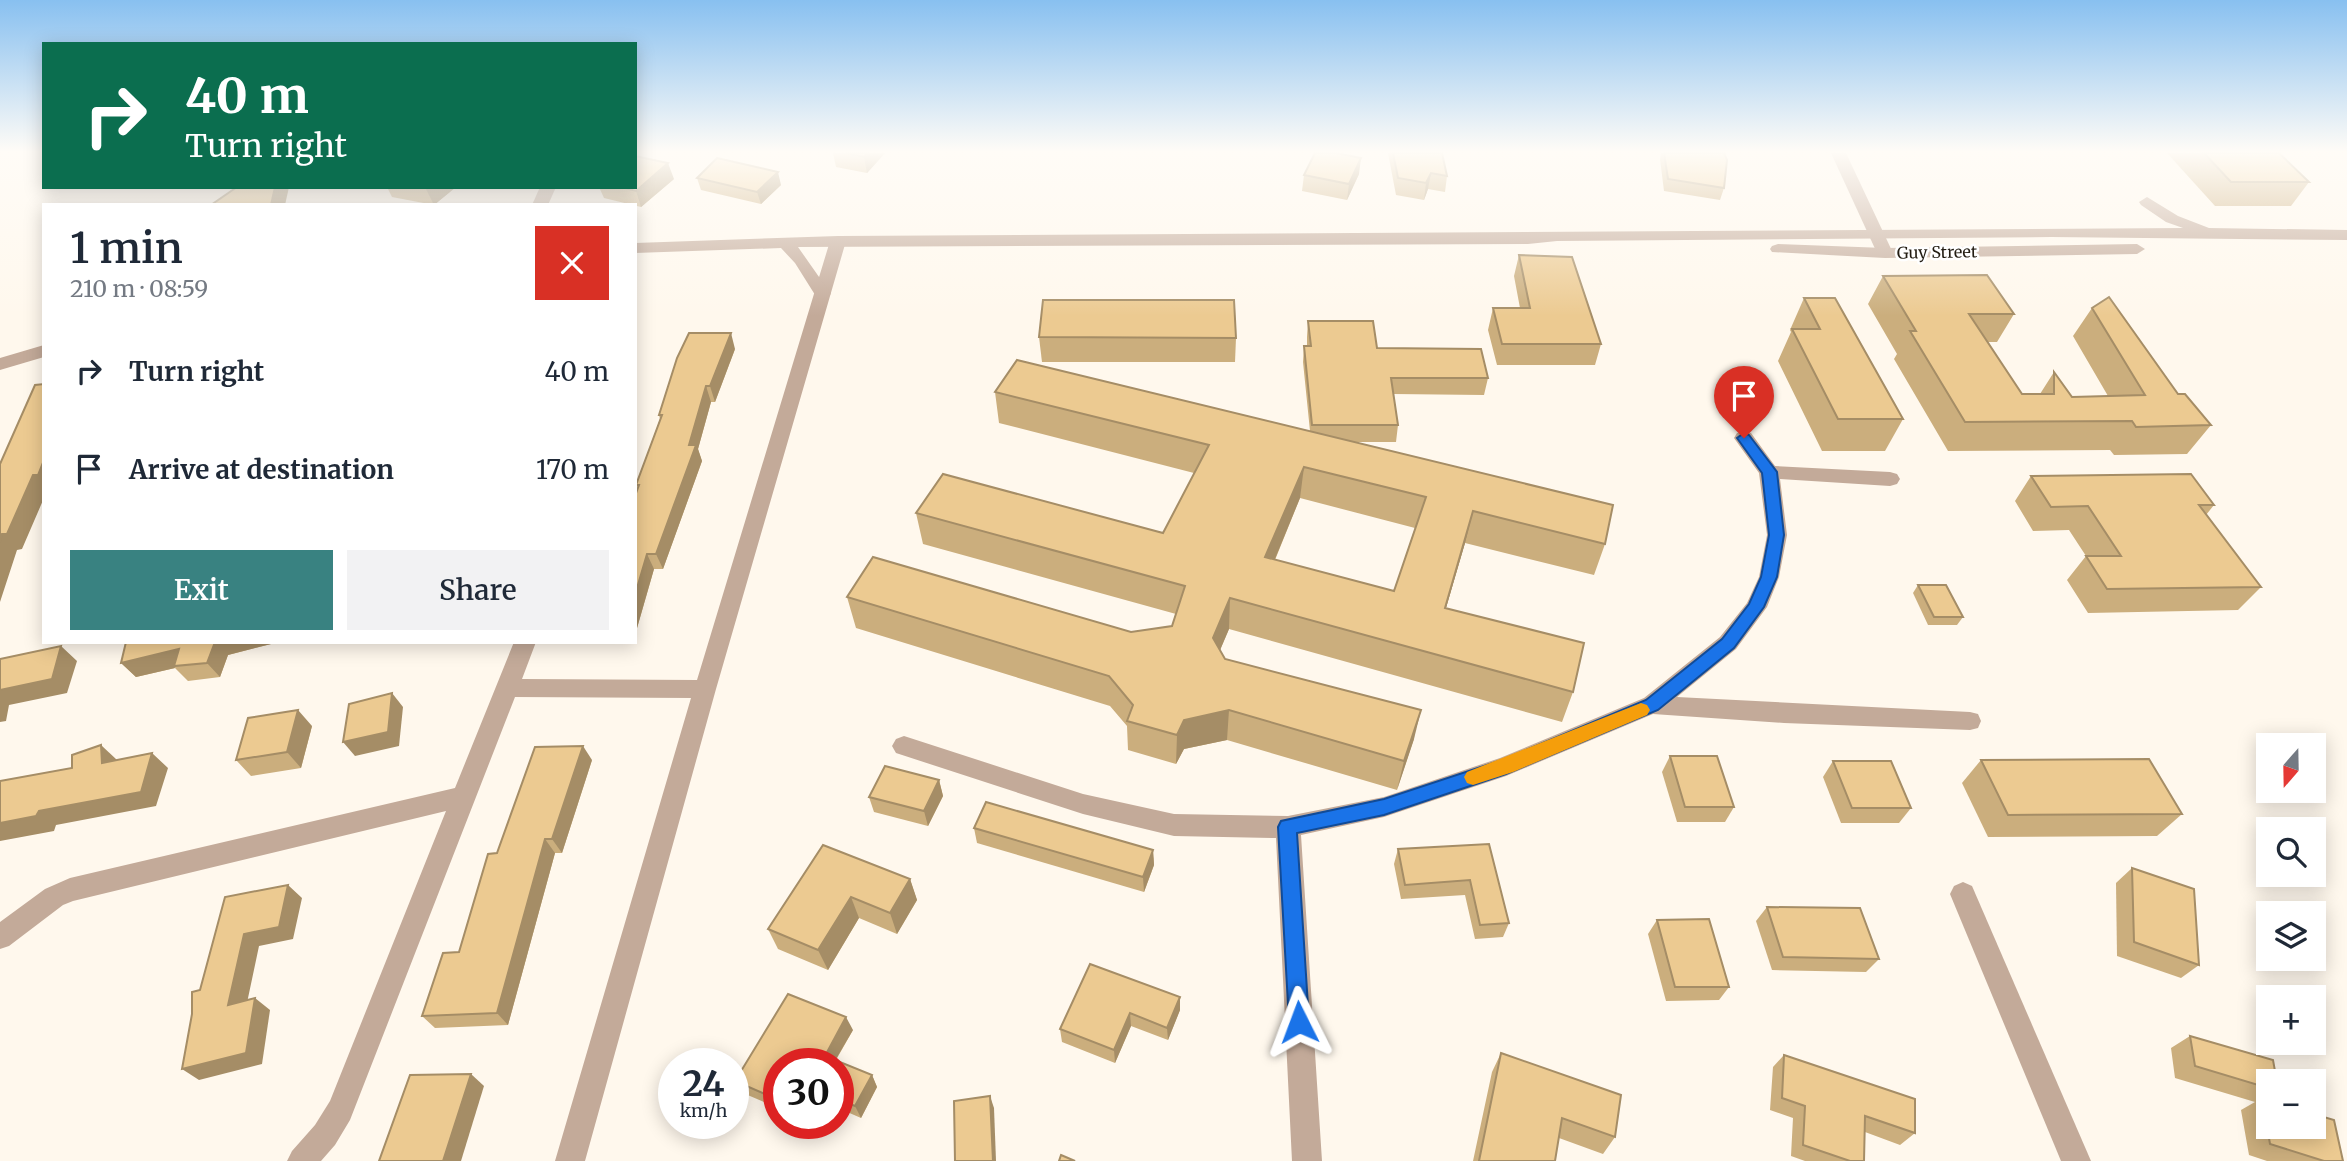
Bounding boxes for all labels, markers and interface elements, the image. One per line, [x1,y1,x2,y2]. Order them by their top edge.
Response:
text: 40 m [185,65,309,126]
icon: right [70,70,161,161]
text: Turn right [185,126,347,166]
text: 1 min [70,222,183,274]
button: close [535,226,609,300]
street label: Guy Street [1897,241,1978,263]
text: 210 m · 08:59 [70,274,208,303]
icon: right [70,352,108,390]
text: Turn right [129,355,264,388]
text: 40 m [545,355,609,388]
pin [1714,366,1774,438]
icon: arrive [1725,377,1763,415]
icon: arrive [70,450,108,488]
text: Arrive at destination [129,453,394,486]
text: 170 m [536,453,609,486]
button: Exit [70,550,333,630]
button: Share [347,550,609,630]
north arrow [2256,733,2326,803]
map controls [2256,733,2326,1139]
button: search [2256,817,2326,887]
button: layers [2256,901,2326,971]
position arrow [1262,985,1336,1059]
button: + [2256,985,2326,1055]
speed limit sign: 30 [763,1048,854,1139]
text: 24 [682,1062,725,1106]
button: − [2256,1069,2326,1139]
text: km/h [680,1099,727,1122]

